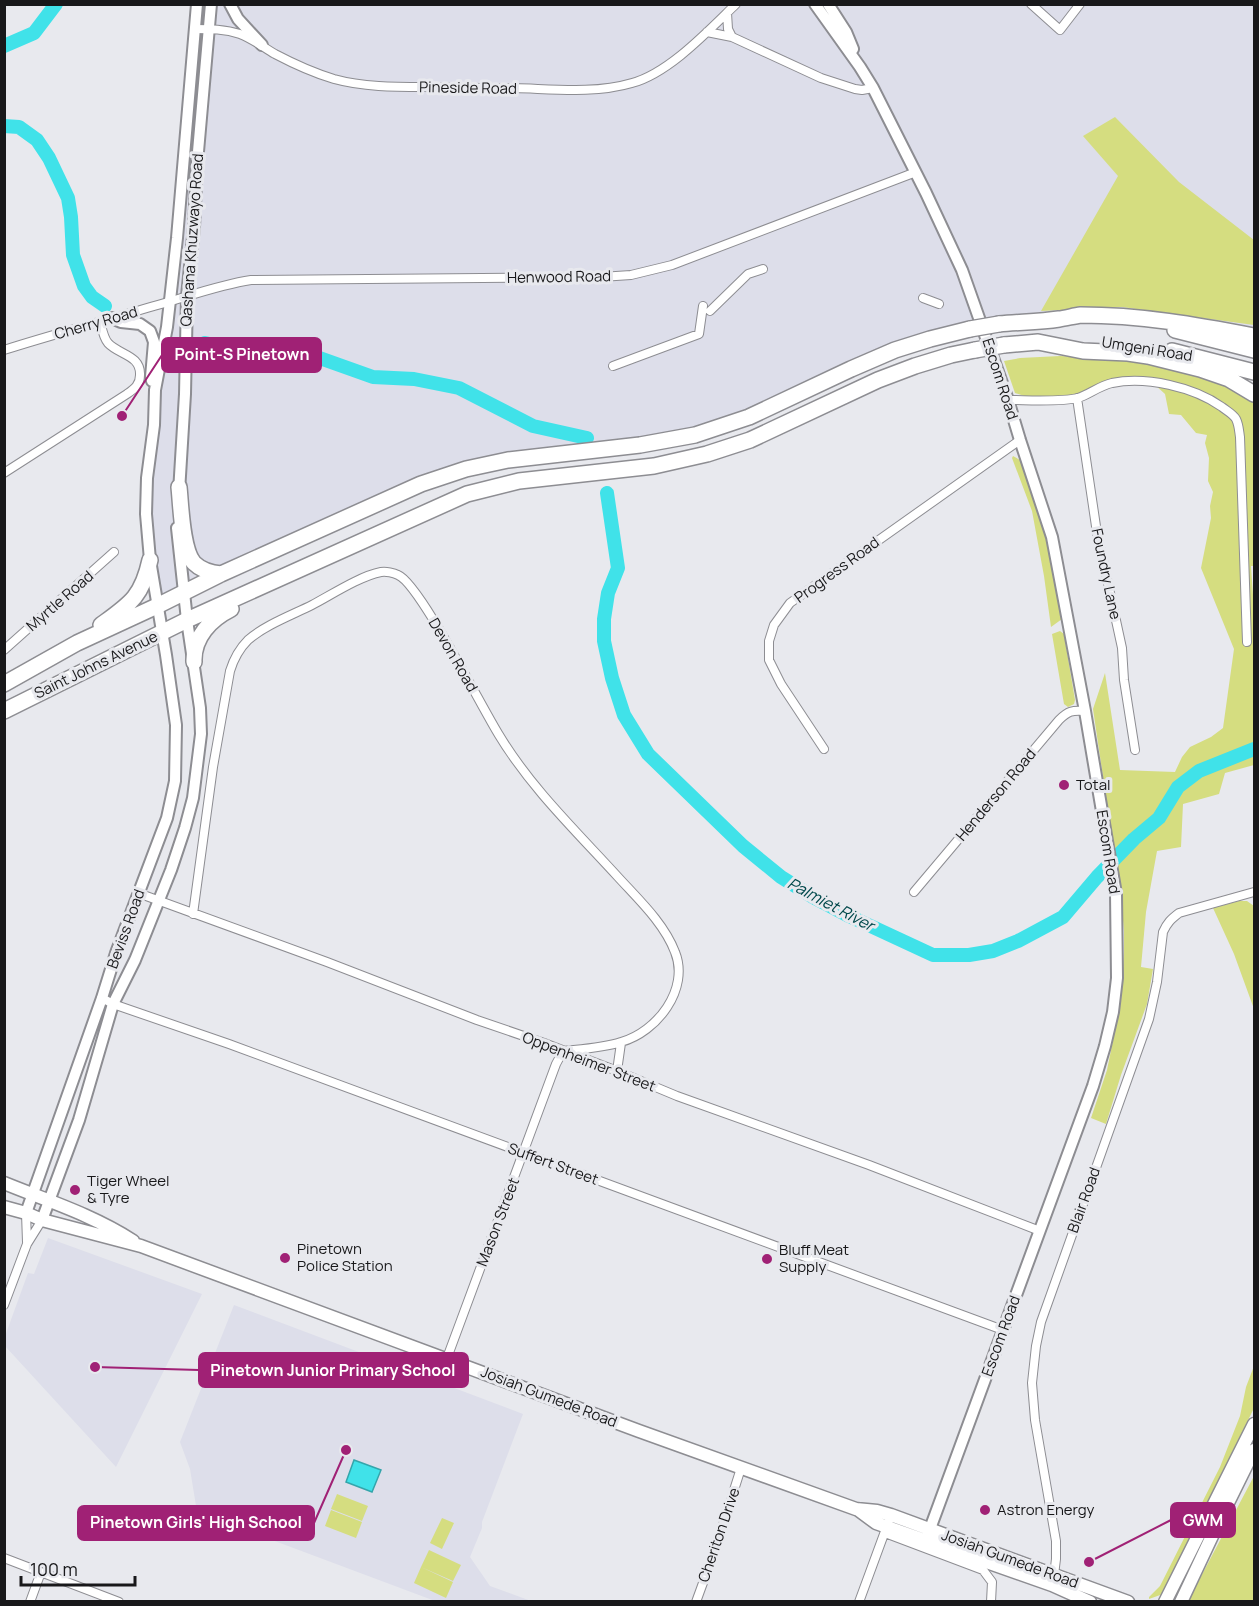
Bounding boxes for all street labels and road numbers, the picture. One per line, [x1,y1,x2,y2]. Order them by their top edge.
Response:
street label: Pineside Road [419,76,517,99]
street label: Qashana Khuzwayo Road [175,153,208,327]
street label: Henwood Road [507,265,611,288]
street label: Cherry Road [52,301,140,344]
street label: Umgeni Road [1100,331,1194,366]
street label: Escom Road [977,335,1024,422]
street label: Foundry Lane [1087,526,1126,622]
street label: Progress Road [790,532,883,608]
street label: Myrtle Road [22,566,98,636]
street label: Devon Road [424,614,483,696]
street label: Saint Johns Avenue [31,625,161,704]
street label: Henderson Road [951,744,1041,845]
street label: Escom Road [1092,808,1125,895]
street label: Beviss Road [101,886,150,971]
street label: Oppenheimer Street [520,1026,659,1097]
street label: Suffert Street [505,1137,601,1190]
street label: Blair Road [1062,1164,1105,1236]
street label: Mason Street [471,1174,524,1269]
street label: Escom Road [976,1292,1025,1379]
street label: Josiah Gumede Road [478,1361,620,1432]
street label: Cheriton Drive [693,1484,745,1585]
street label: Josiah Gumede Road [939,1524,1082,1593]

